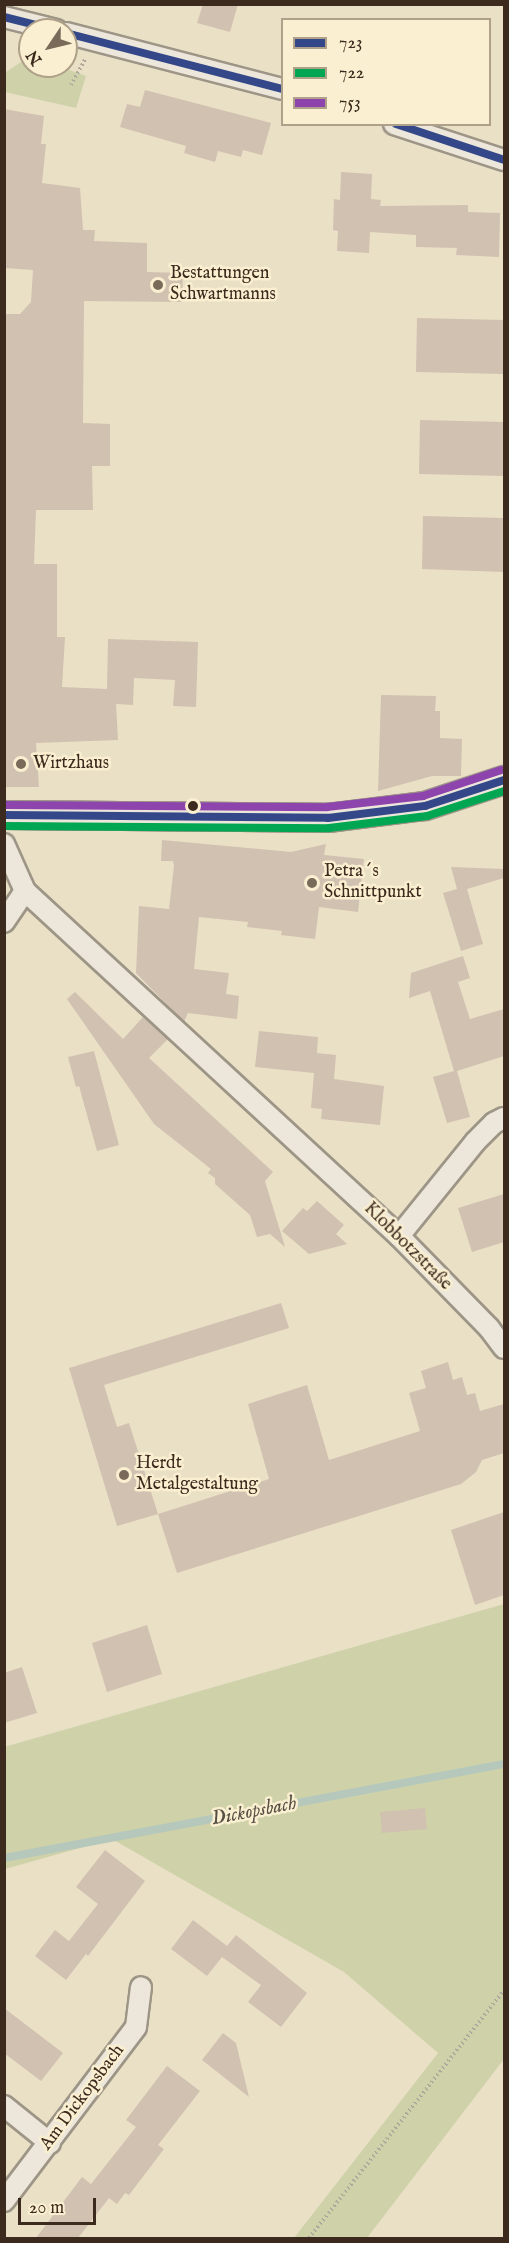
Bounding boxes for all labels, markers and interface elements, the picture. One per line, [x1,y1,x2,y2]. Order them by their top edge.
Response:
north arrow [18,18,78,78]
legend [281,18,491,126]
text: 723 [339,32,363,55]
text: N [23,46,47,69]
text: 722 [339,62,364,85]
text: 753 [339,92,361,115]
place label: Bestattungen Schwartmanns [170,264,276,306]
marker: Bestattungen Schwartmanns [151,278,165,292]
place label: Wirtzhaus [33,753,109,775]
marker: Wirtzhaus [14,757,28,771]
unlabelled marker [187,800,199,812]
place label: Petra´s Schnittpunkt [324,862,422,904]
marker: Petra´s Schnittpunkt [305,876,319,890]
street label: Klobbotzstraße [359,1199,455,1295]
place label: Herdt Metalgestaltung [136,1454,258,1496]
marker: Herdt Metalgestaltung [117,1468,131,1482]
water label: Dickopsbach [209,1791,299,1831]
street label: Am Dickopsbach [36,2041,130,2155]
scale bar [21,2186,99,2224]
text: 20 m [29,2197,64,2220]

